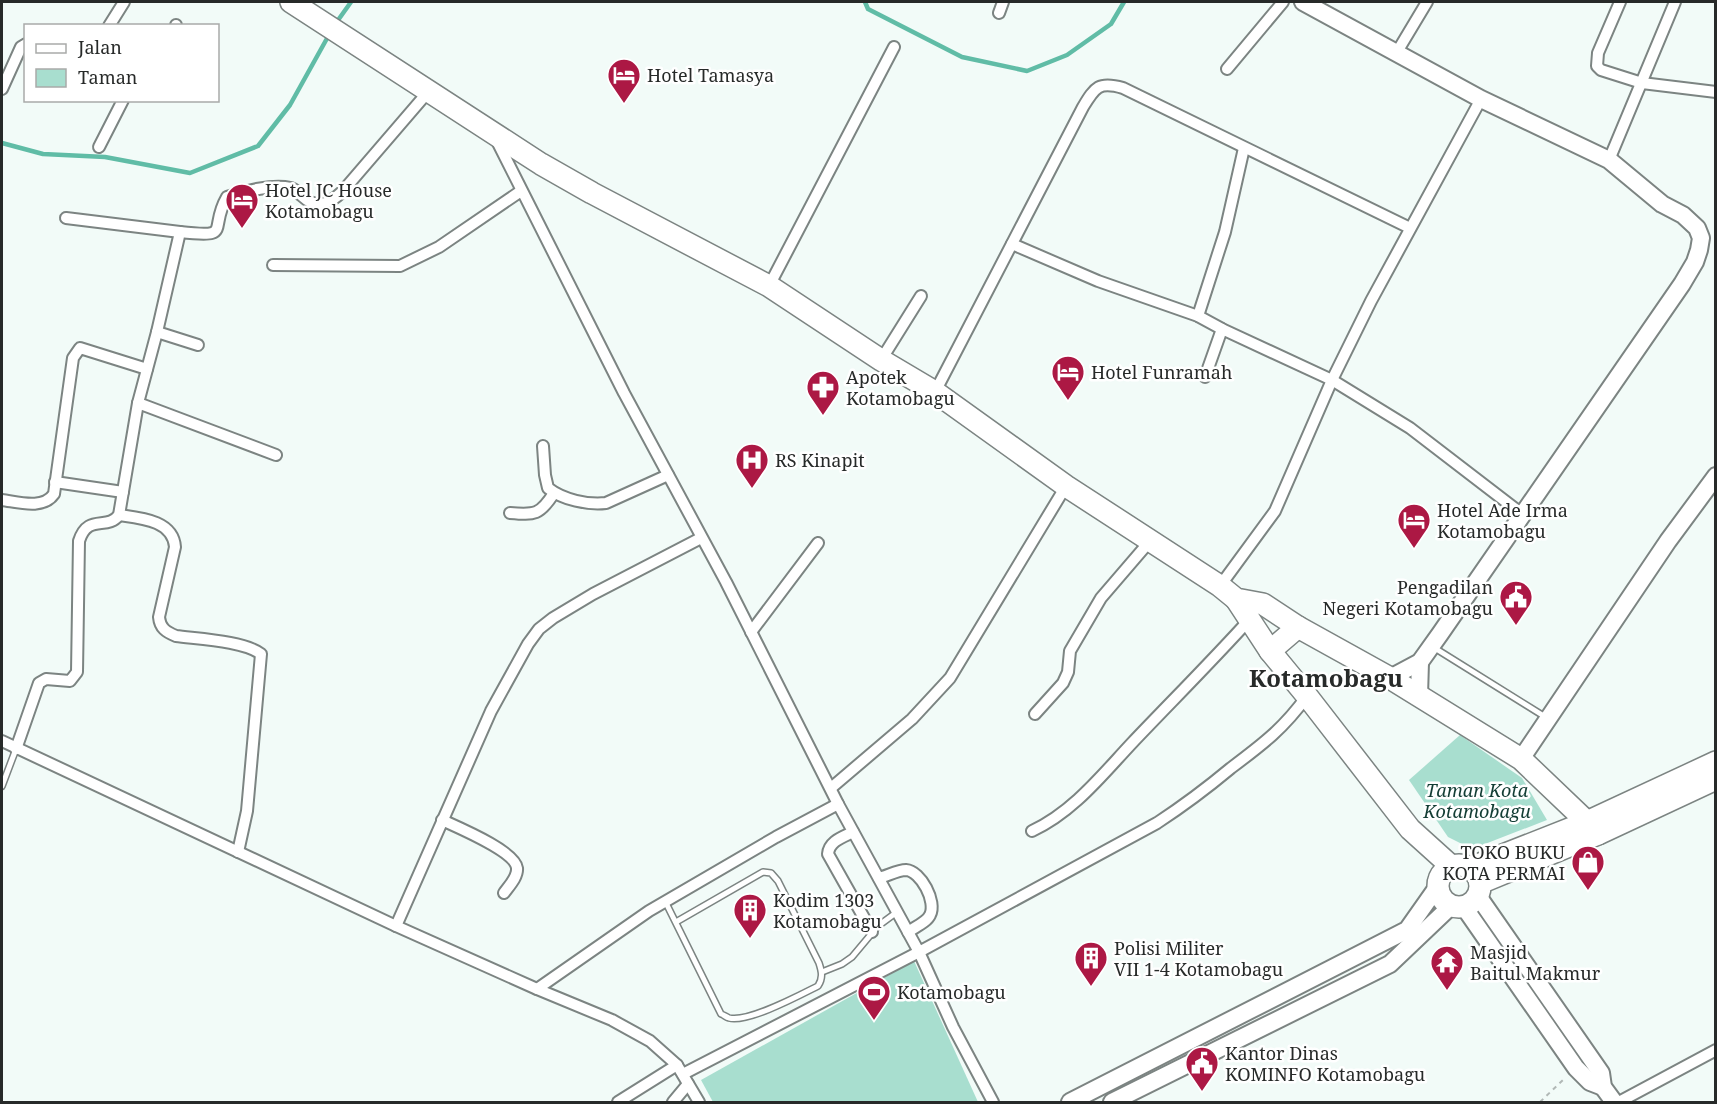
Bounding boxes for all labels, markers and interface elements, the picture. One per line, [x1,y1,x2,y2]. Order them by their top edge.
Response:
legend [24,24,219,102]
text: Jalan [77,35,122,59]
hotel icon: Hotel Tamasya [606,57,642,104]
place label: Hotel Tamasya [647,63,774,87]
text: Taman [78,65,138,89]
place label: Hotel JC House Kotamobagu [265,178,392,223]
hotel icon: Hotel JC House Kotamobagu [224,182,260,229]
hotel icon: Hotel Funramah [1050,354,1086,401]
place label: Hotel Funramah [1091,360,1232,384]
place label: Apotek Kotamobagu [846,365,955,410]
pharmacy icon: Apotek Kotamobagu [805,369,841,416]
hospital icon: RS Kinapit [734,442,770,489]
place label: RS Kinapit [775,448,865,472]
place label: Hotel Ade Irma Kotamobagu [1437,498,1568,543]
hotel icon: Hotel Ade Irma Kotamobagu [1396,502,1432,549]
place label: Pengadilan Negeri Kotamobagu [1323,575,1494,620]
public building icon: Pengadilan Negeri Kotamobagu [1498,579,1534,626]
district label: Kotamobagu [1249,661,1403,694]
park label: Taman Kota Kotamobagu [1422,778,1531,823]
place label: TOKO BUKU KOTA PERMAI [1442,840,1565,885]
shop icon: TOKO BUKU KOTA PERMAI [1570,844,1606,891]
place label: Kodim 1303 Kotamobagu [773,888,882,933]
building icon: Kodim 1303 Kotamobagu [732,892,768,939]
place label: Polisi Militer VII 1-4 Kotamobagu [1114,936,1284,981]
building icon: Polisi Militer VII 1-4 Kotamobagu [1073,940,1109,987]
place label: Masjid Baitul Makmur [1470,940,1601,985]
temple icon: Masjid Baitul Makmur [1429,944,1465,991]
sports icon: Kotamobagu [856,974,892,1021]
place label: Kotamobagu [897,980,1006,1004]
place label: Kantor Dinas KOMINFO Kotamobagu [1225,1041,1426,1086]
public building icon: Kantor Dinas KOMINFO Kotamobagu [1184,1045,1220,1092]

